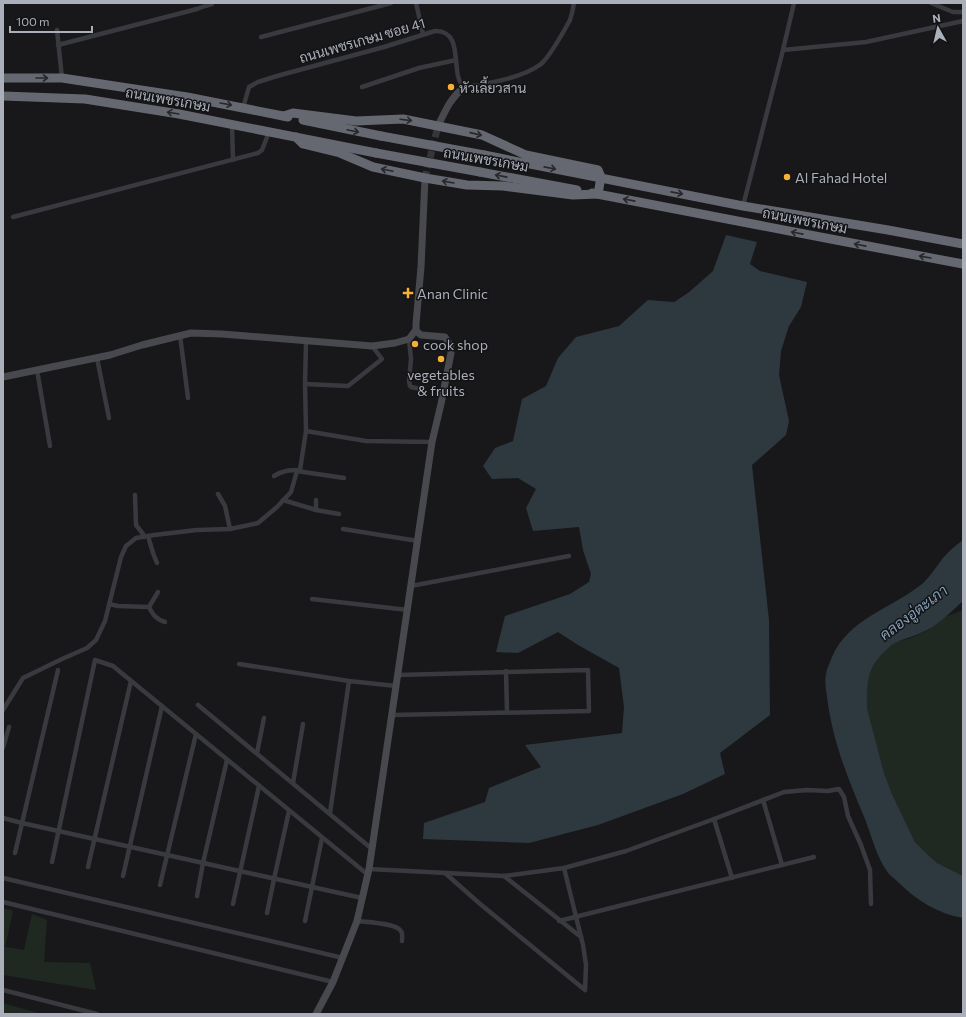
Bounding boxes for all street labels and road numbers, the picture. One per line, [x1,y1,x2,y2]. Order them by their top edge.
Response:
street label: ถนนเพชรเกษม ซอย 41 [297,14,427,66]
street label: ถนนเพชรเกษม [124,83,212,115]
street label: ถนนเพชรเกษม [442,143,530,175]
street label: ถนนเพชรเกษม [761,203,849,237]

